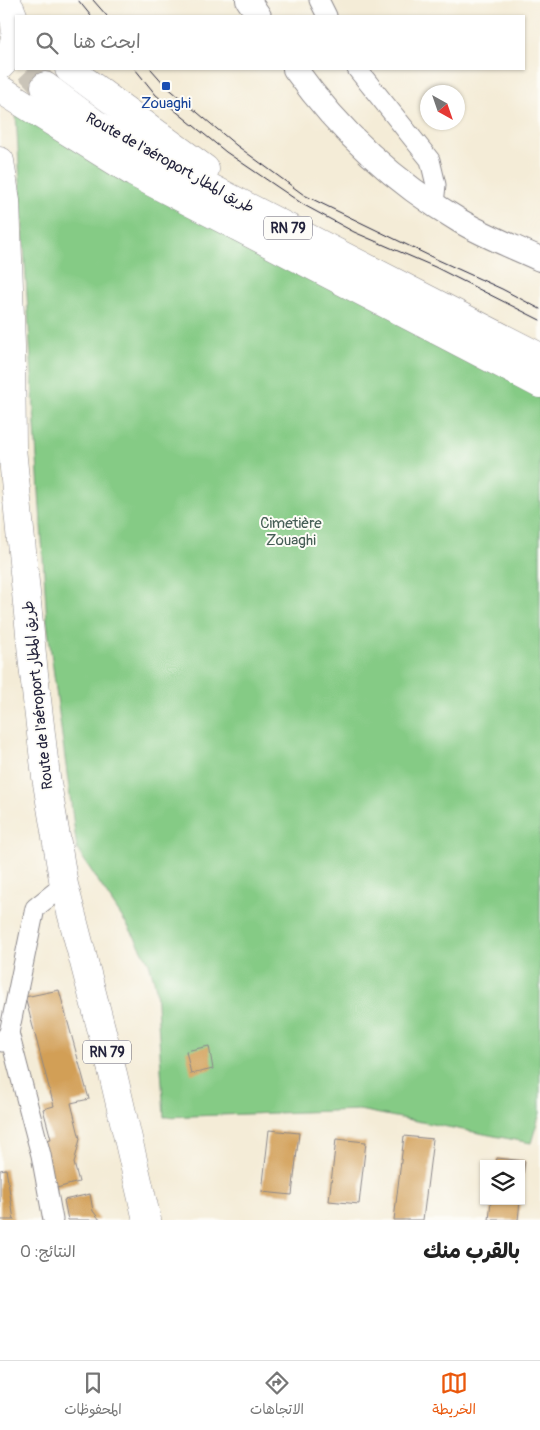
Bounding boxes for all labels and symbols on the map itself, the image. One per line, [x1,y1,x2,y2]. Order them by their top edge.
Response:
marker: Zouaghi [160,80,172,92]
north arrow [420,85,465,130]
place label: Zouaghi [141,94,191,113]
street label: Route de l'aéroport طريق المطار [82,109,258,217]
road number: RN 79 [264,217,312,240]
park label: Cimetière Zouaghi [260,514,322,550]
street label: Route de l'aéroport طريق المطار [19,600,57,790]
road number: RN 79 [83,1040,131,1064]

